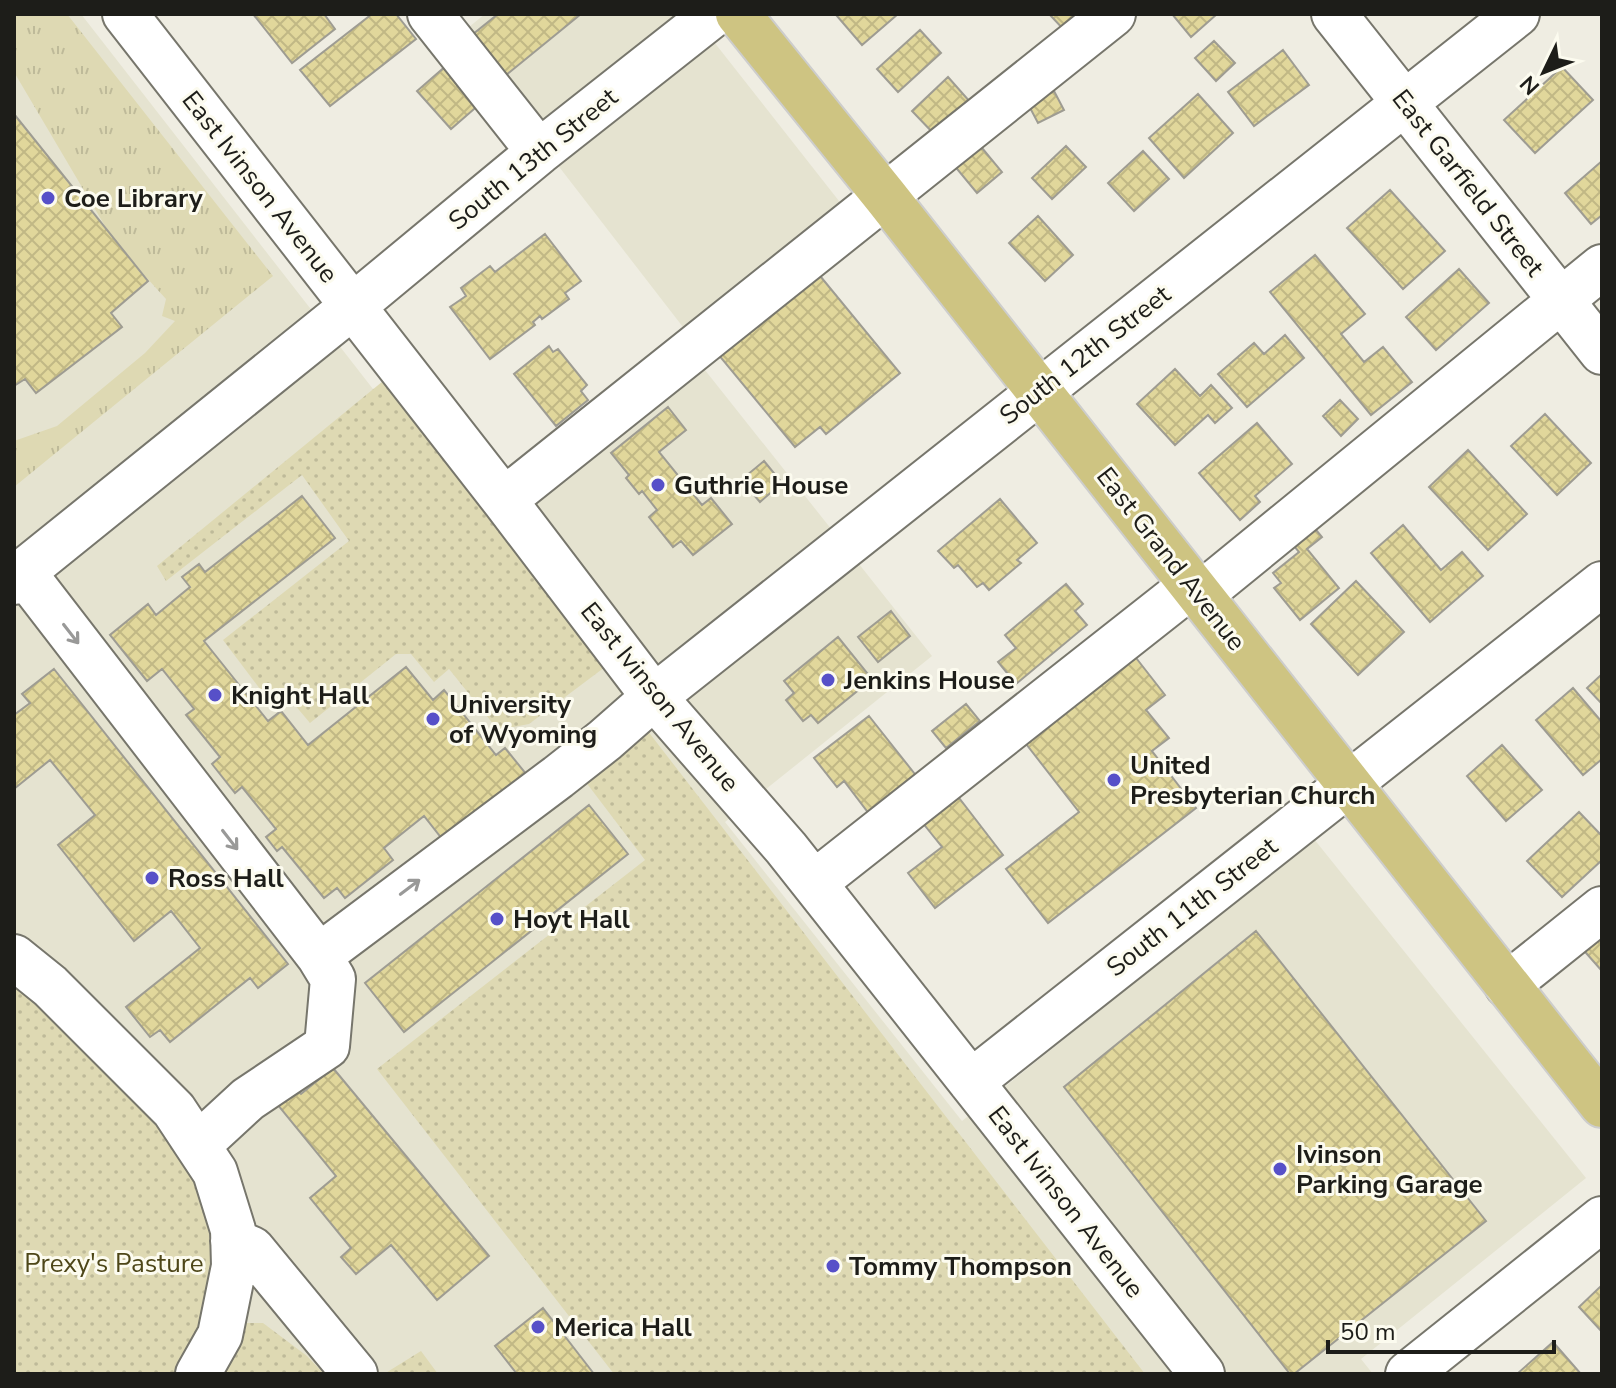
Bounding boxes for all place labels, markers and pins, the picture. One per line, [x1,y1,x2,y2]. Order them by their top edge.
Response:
place label: Coe Library [64,181,203,216]
marker: Coe Library [39,189,57,207]
place label: Guthrie House [674,468,848,503]
marker: Guthrie House [649,476,667,494]
place label: Jenkins House [843,663,1015,698]
marker: Jenkins House [819,671,837,689]
place label: Knight Hall [231,678,370,713]
marker: Knight Hall [206,686,224,704]
place label: University of Wyoming [449,687,597,752]
marker: University of Wyoming [424,710,442,728]
place label: United Presbyterian Church [1130,748,1375,813]
marker: United Presbyterian Church [1105,771,1123,789]
place label: Ross Hall [168,861,284,896]
marker: Ross Hall [143,869,161,887]
place label: Hoyt Hall [513,902,630,937]
marker: Hoyt Hall [488,910,506,928]
place label: Ivinson Parking Garage [1296,1137,1483,1202]
marker: Ivinson Parking Garage [1271,1160,1289,1178]
place label: Tommy Thompson [849,1249,1072,1284]
marker: Tommy Thompson [824,1257,842,1275]
place label: Merica Hall [554,1310,693,1345]
marker: Merica Hall [529,1318,547,1336]

